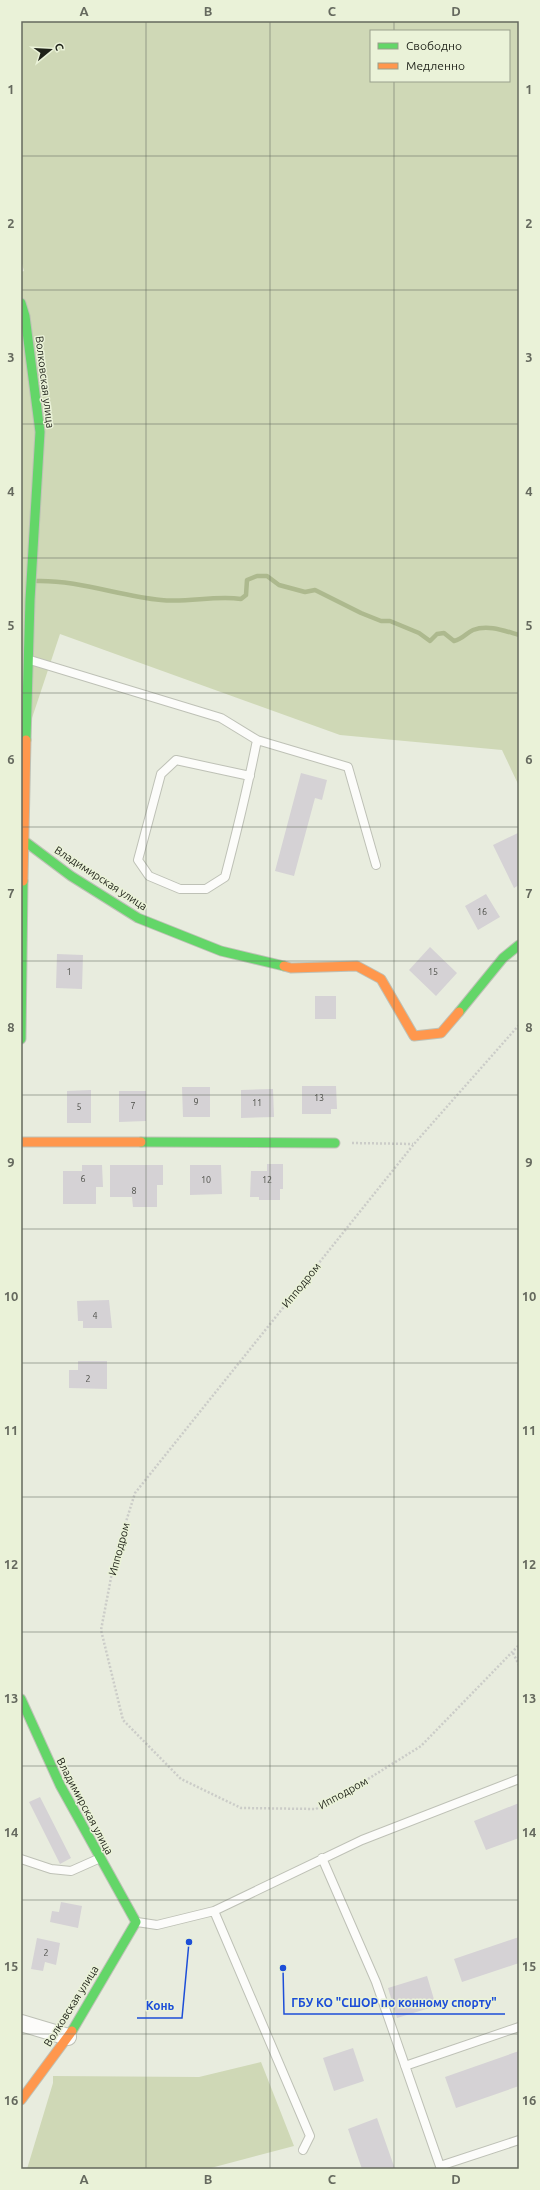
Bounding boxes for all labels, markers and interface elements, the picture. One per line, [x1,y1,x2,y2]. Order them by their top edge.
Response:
text: A [79,4,89,18]
text: B [204,4,213,18]
text: C [328,4,337,18]
text: D [451,4,461,18]
north arrow [30,30,70,70]
legend [370,30,510,82]
text: Свободно [406,39,462,52]
text: С [53,42,66,52]
text: Медленно [406,59,465,72]
text: 1 [7,82,15,96]
text: 1 [525,82,533,96]
text: 2 [7,216,15,230]
text: 2 [525,216,533,230]
street label: Волковская улица [33,335,57,429]
text: 3 [7,350,15,364]
text: 3 [525,350,533,364]
text: 4 [7,484,15,498]
text: 4 [525,484,533,498]
text: 5 [7,618,15,632]
text: 5 [525,618,533,632]
text: 6 [7,752,15,766]
text: 6 [525,752,533,766]
street label: Владимирская улица [52,844,150,912]
text: 7 [7,886,15,900]
text: 7 [525,886,533,900]
house number: 16 [477,907,487,917]
house number: 1 [66,967,72,977]
house number: 15 [428,967,438,977]
text: 8 [7,1020,15,1034]
text: 8 [525,1020,533,1034]
house number: 13 [314,1093,324,1103]
house number: 9 [193,1097,199,1107]
house number: 11 [252,1098,262,1108]
house number: 7 [130,1101,136,1111]
house number: 5 [76,1102,82,1112]
text: 9 [7,1155,15,1169]
text: 9 [525,1155,533,1169]
house number: 6 [80,1174,86,1184]
house number: 10 [201,1175,211,1185]
house number: 12 [262,1175,272,1185]
house number: 8 [131,1186,137,1196]
street label: Ипподром [279,1260,323,1310]
text: 10 [4,1289,18,1303]
text: 10 [522,1289,536,1303]
house number: 4 [92,1311,98,1321]
house number: 2 [85,1374,91,1384]
text: 11 [4,1423,18,1437]
text: 11 [522,1423,536,1437]
street label: Ипподром [106,1521,132,1577]
text: 12 [4,1557,18,1571]
text: 12 [522,1557,536,1571]
text: 13 [4,1691,18,1705]
text: 13 [522,1691,536,1705]
street label: Владимирская улица [54,1756,116,1856]
street label: Ипподром [316,1775,370,1811]
text: 14 [4,1825,18,1839]
text: 14 [522,1825,536,1839]
house number: 2 [43,1948,49,1958]
text: 15 [4,1959,18,1973]
text: 15 [522,1959,536,1973]
street label: Волковская улица [41,1963,101,2049]
callout: ГБУ КО "СШОР по конному спорту" [284,1990,505,2014]
callout: Конь [137,1994,182,2018]
text: ГБУ КО "СШОР по конному спорту" [291,1996,497,2009]
text: Конь [146,1999,175,2012]
text: 16 [4,2093,18,2107]
text: 16 [522,2093,536,2107]
text: A [79,2172,89,2186]
text: B [204,2172,213,2186]
text: C [328,2172,337,2186]
text: D [451,2172,461,2186]

